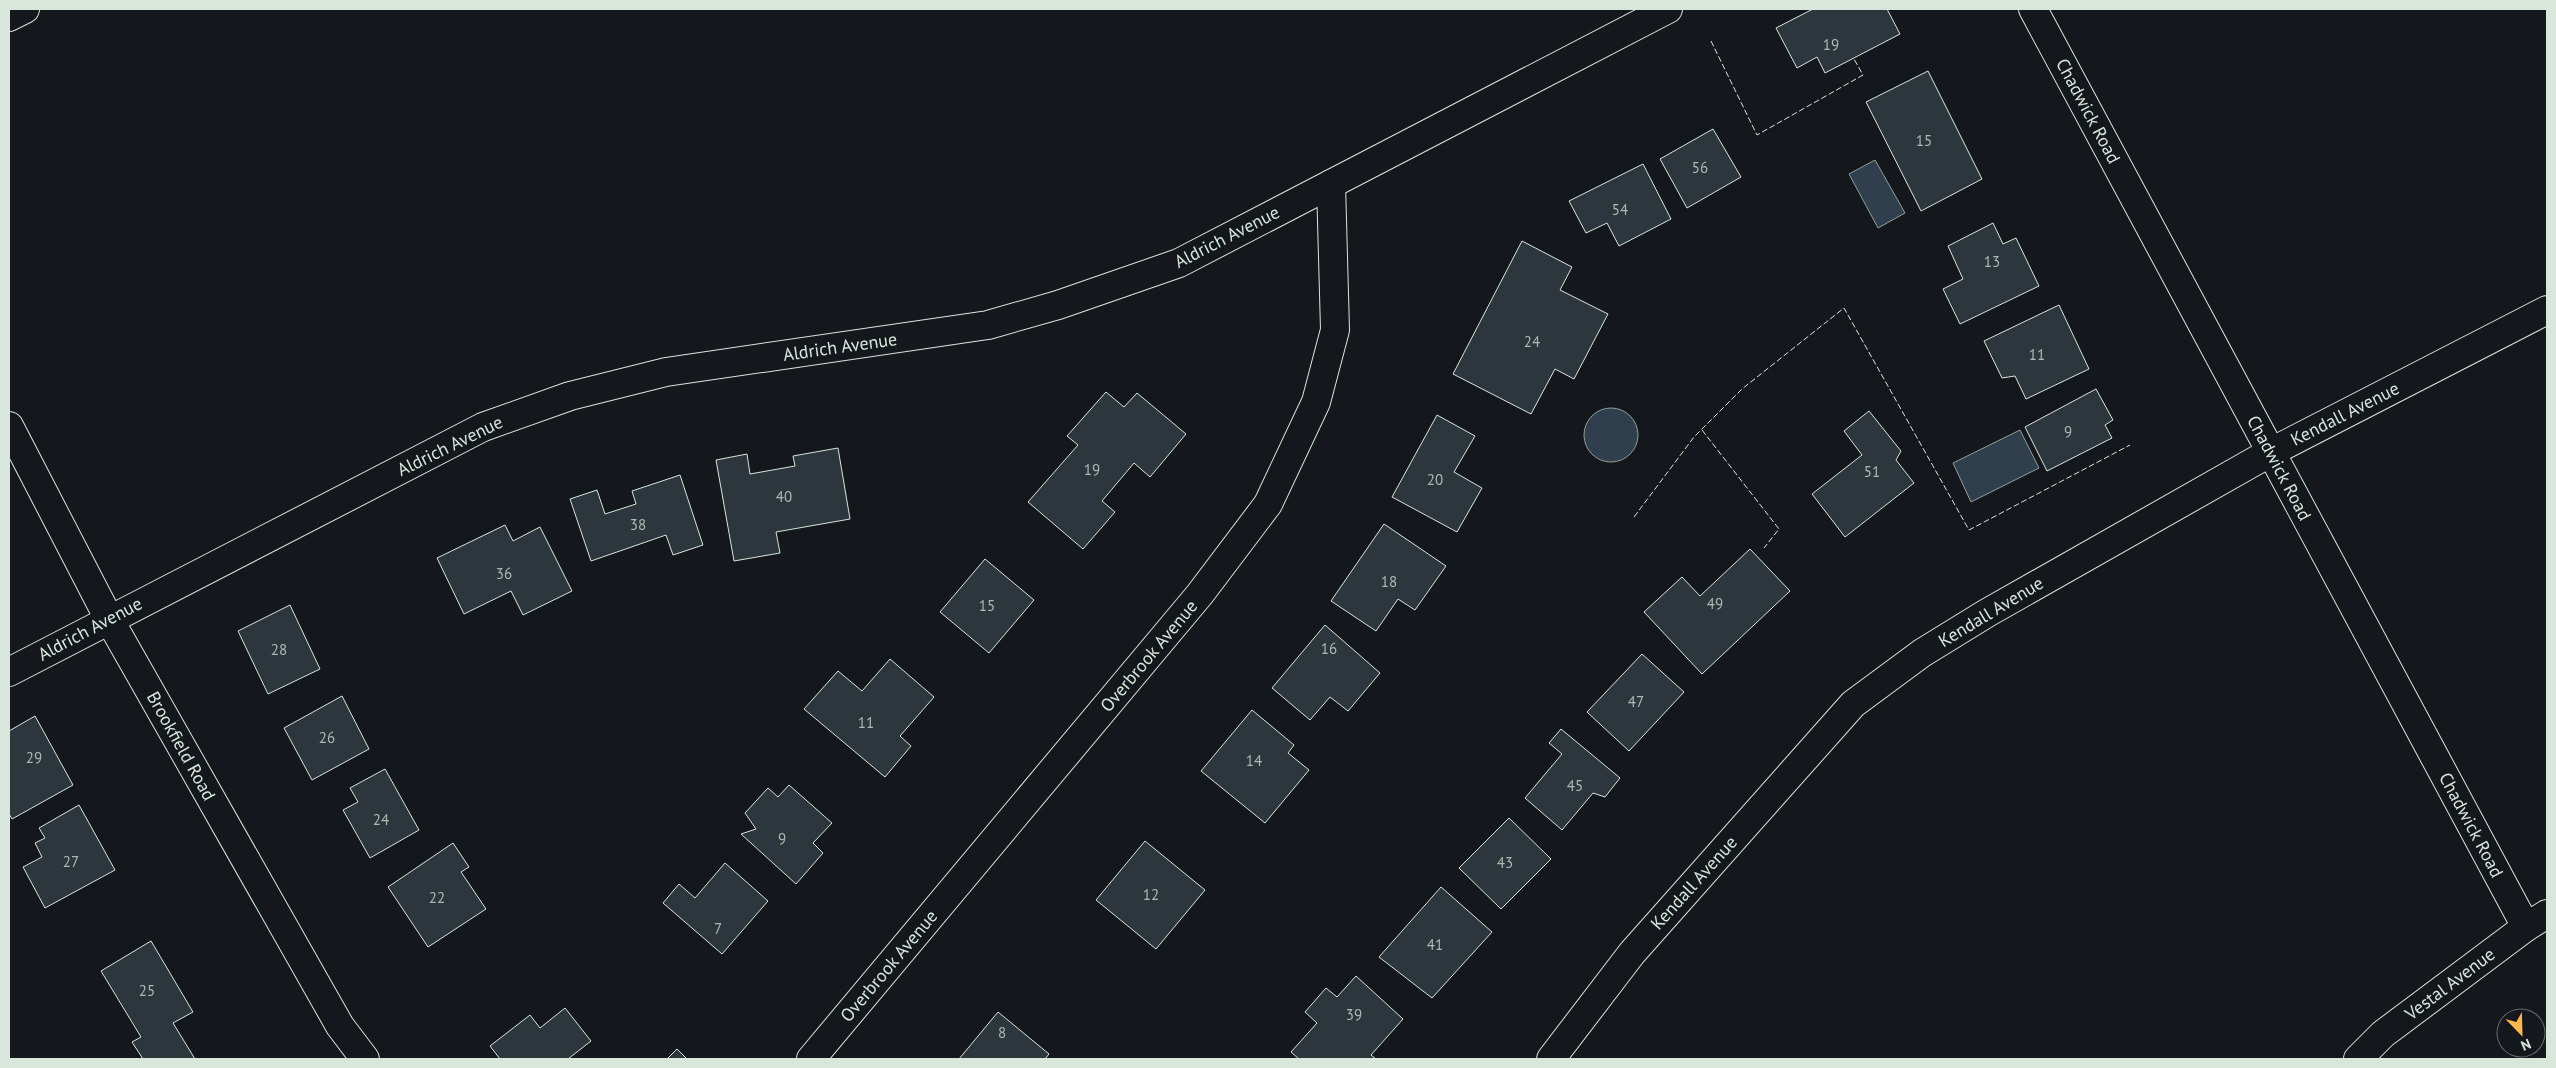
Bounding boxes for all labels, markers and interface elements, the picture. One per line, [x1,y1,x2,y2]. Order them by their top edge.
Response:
house number: 19 [1823,35,1839,54]
street label: Chadwick Road [2051,54,2126,167]
house number: 15 [1916,131,1932,150]
house number: 56 [1692,158,1708,177]
street label: Aldrich Avenue [1170,200,1283,273]
house number: 54 [1612,200,1628,219]
house number: 13 [1984,252,2000,271]
street label: Aldrich Avenue [781,327,898,366]
house number: 24 [1524,332,1540,351]
house number: 11 [2029,345,2045,364]
street label: Kendall Avenue [2287,376,2403,451]
street label: Aldrich Avenue [393,410,506,481]
street label: Chadwick Road [2242,411,2317,524]
house number: 9 [2064,422,2072,441]
house number: 19 [1084,460,1100,479]
house number: 51 [1864,462,1880,481]
house number: 20 [1427,470,1443,489]
house number: 40 [776,487,792,506]
house number: 38 [630,515,646,534]
house number: 36 [496,564,512,583]
street label: Kendall Avenue [1934,571,2048,652]
house number: 18 [1381,572,1397,591]
street label: Aldrich Avenue [34,591,146,666]
house number: 49 [1707,594,1723,613]
street label: Overbrook Avenue [1095,595,1202,716]
house number: 15 [979,596,995,615]
house number: 16 [1321,639,1337,658]
house number: 28 [271,640,287,659]
street label: Brookfield Road [142,687,221,804]
house number: 47 [1628,692,1644,711]
house number: 11 [858,713,874,732]
house number: 26 [319,728,335,747]
house number: 29 [26,748,42,767]
house number: 14 [1246,751,1262,770]
street label: Chadwick Road [2434,768,2509,881]
house number: 45 [1567,776,1583,795]
house number: 24 [373,810,389,829]
house number: 9 [778,829,786,848]
street label: Kendall Avenue [1645,831,1742,934]
house number: 27 [63,852,79,871]
house number: 43 [1497,853,1513,872]
house number: 12 [1143,885,1159,904]
house number: 22 [429,888,445,907]
street label: Overbrook Avenue [835,905,942,1026]
house number: 7 [714,919,722,938]
house number: 41 [1427,935,1443,954]
street label: Vestal Avenue [2399,942,2499,1025]
house number: 25 [139,981,155,1000]
house number: 39 [1346,1005,1362,1024]
north arrow [2496,1008,2546,1058]
house number: 8 [998,1023,1006,1042]
text: N [2518,1035,2534,1055]

